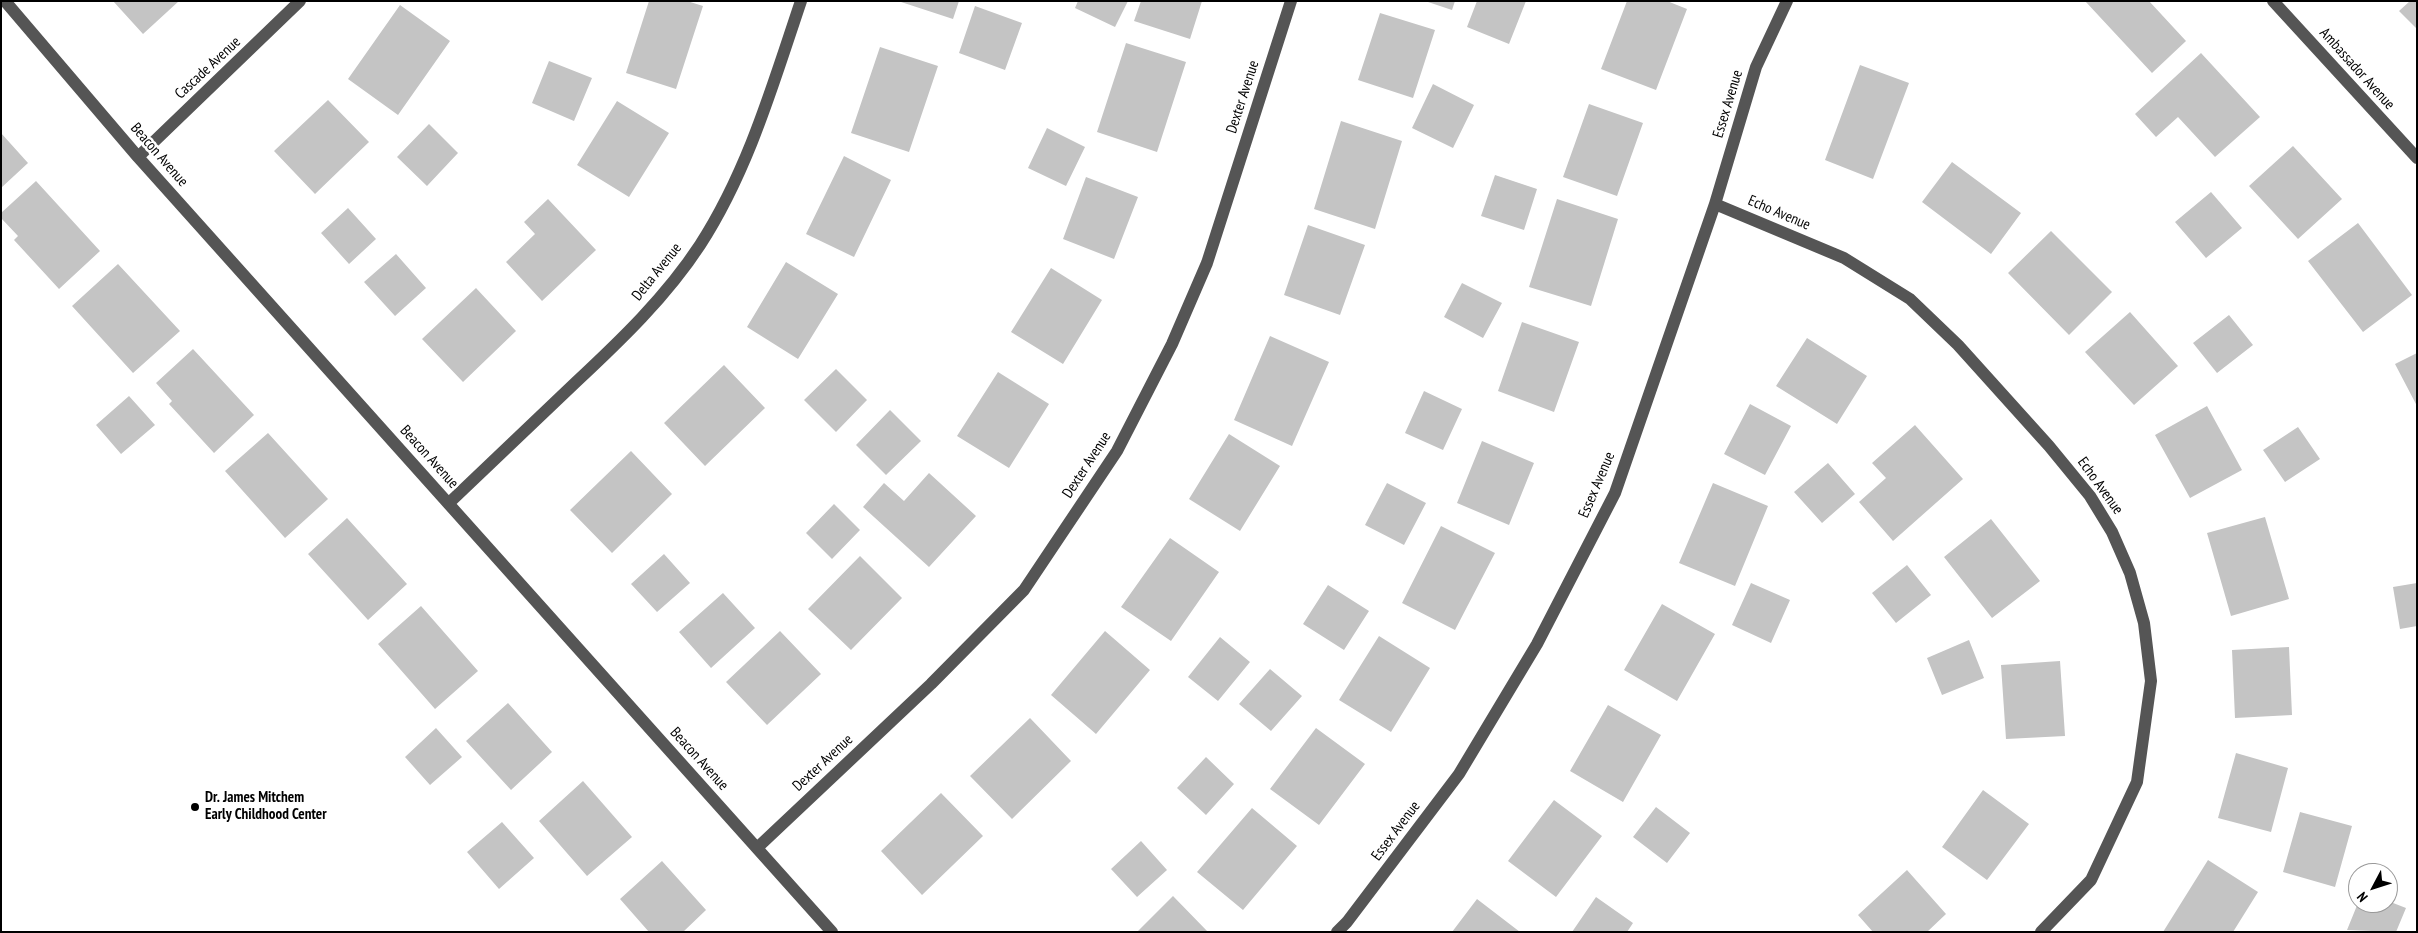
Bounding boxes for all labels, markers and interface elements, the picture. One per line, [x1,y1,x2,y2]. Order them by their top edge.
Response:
street label: Ambassador Avenue [2316,24,2398,114]
street label: Cascade Avenue [172,33,244,103]
street label: Dexter Avenue [1223,58,1263,136]
street label: Essex Avenue [1709,68,1747,140]
street label: Beacon Avenue [126,119,192,191]
street label: Echo Avenue [1745,192,1813,234]
street label: Delta Avenue [628,240,686,304]
street label: Beacon Avenue [396,422,462,492]
street label: Dexter Avenue [1059,428,1115,502]
street label: Essex Avenue [1575,449,1619,521]
street label: Echo Avenue [2073,454,2127,518]
street label: Beacon Avenue [666,724,732,794]
street label: Dexter Avenue [789,731,857,795]
place label: Dr. James Mitchem Early Childhood Center [205,789,327,824]
street label: Essex Avenue [1368,798,1424,864]
marker: Dr. James Mitchem Early Childhood Center [189,801,201,813]
north arrow [2348,863,2398,913]
text: N [2353,888,2372,906]

